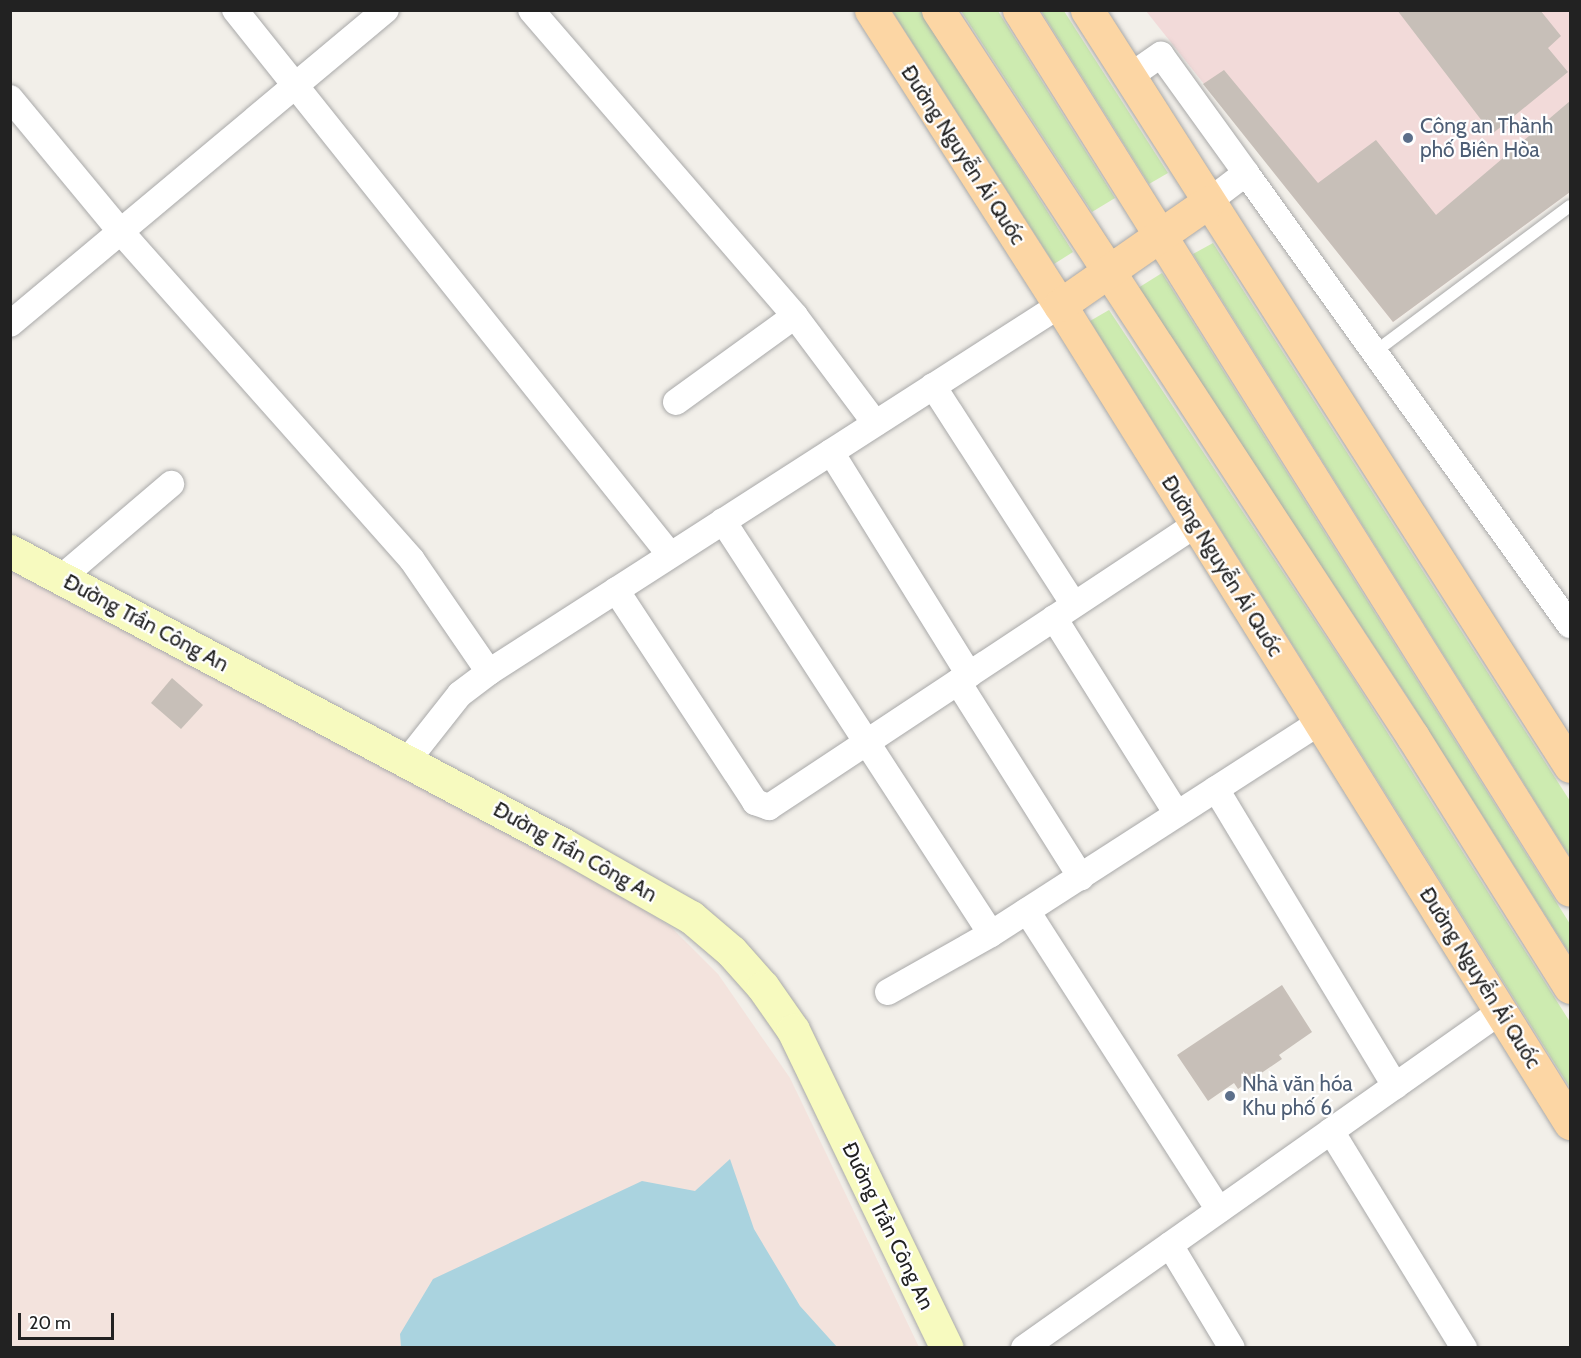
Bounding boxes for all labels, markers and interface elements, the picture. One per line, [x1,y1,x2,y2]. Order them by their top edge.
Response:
street label: Đường Nguyễn Ái Quốc [896,61,1030,249]
place label: Công an Thành phố Biên Hòa [1420,113,1553,163]
marker: Công an Thành phố Biên Hòa [1401,131,1415,145]
street label: Đường Nguyễn Ái Quốc [1156,471,1288,661]
street label: Đường Trần Công An [59,569,233,677]
street label: Đường Trần Công An [489,797,661,907]
street label: Đường Nguyễn Ái Quốc [1414,883,1546,1073]
place label: Nhà văn hóa Khu phố 6 [1242,1071,1353,1121]
marker: Nhà văn hóa Khu phố 6 [1223,1089,1237,1103]
street label: Đường Trần Công An [837,1138,939,1314]
scale bar [21,1301,117,1339]
text: 20 m [29,1312,71,1334]

